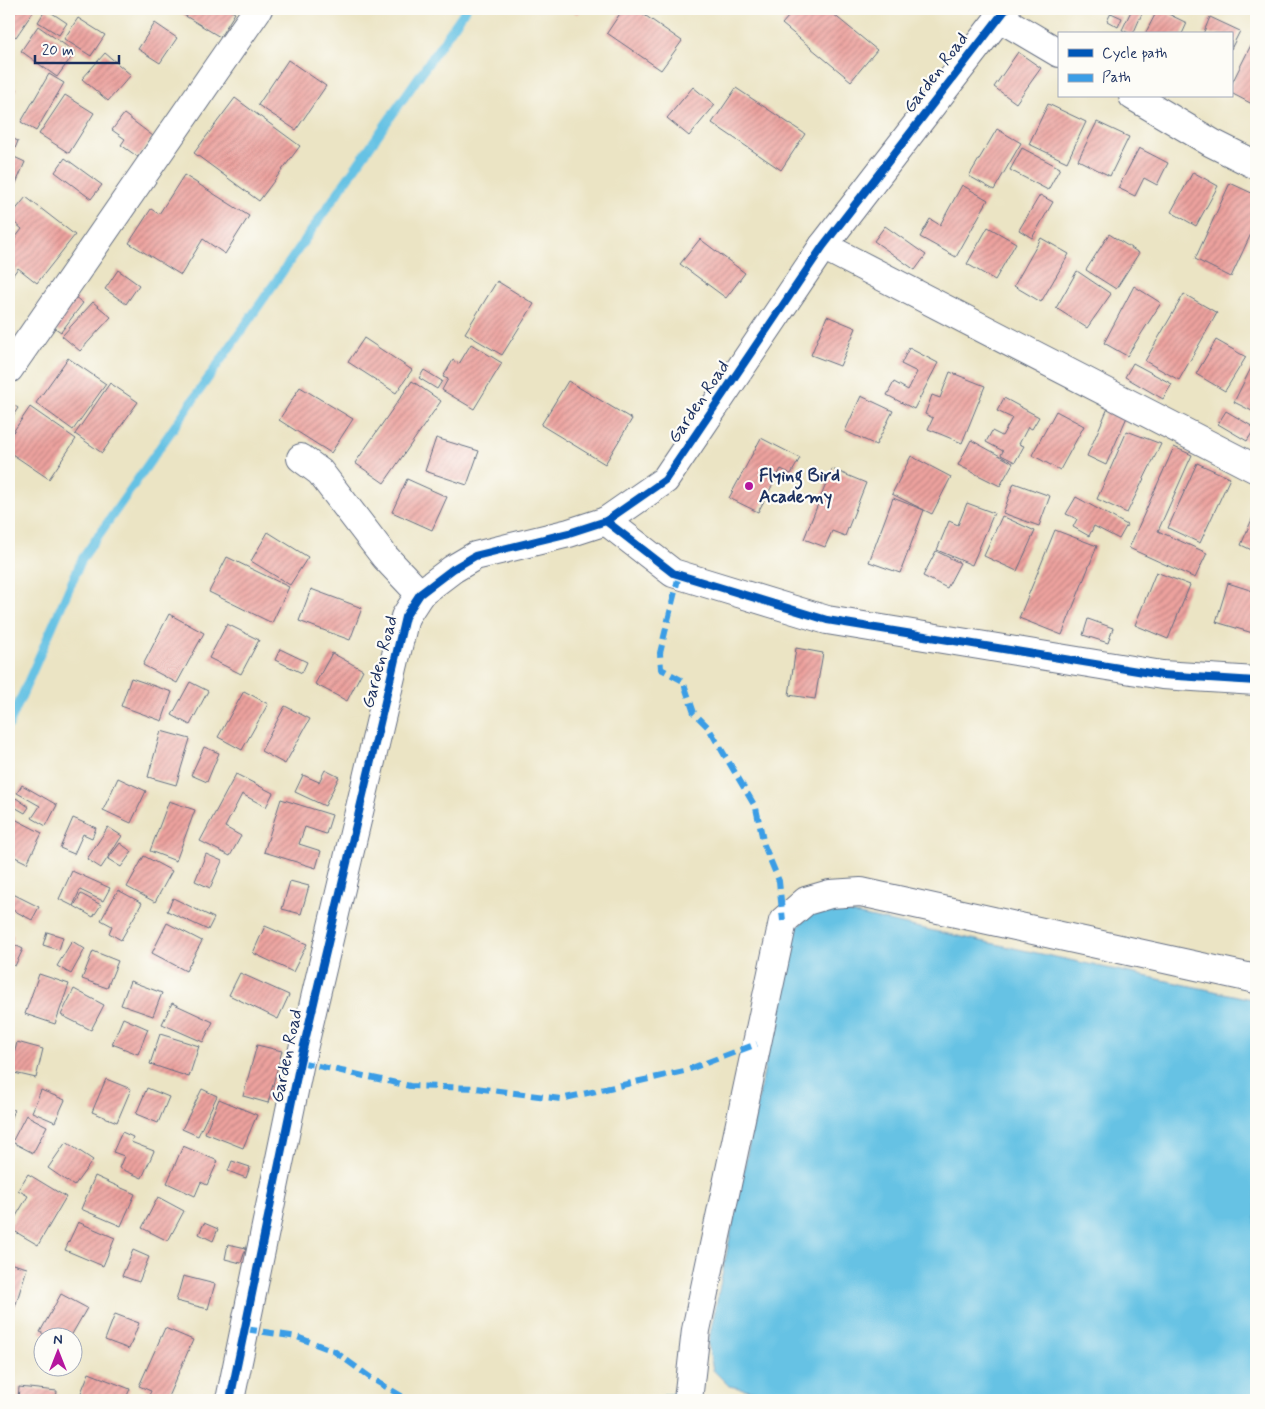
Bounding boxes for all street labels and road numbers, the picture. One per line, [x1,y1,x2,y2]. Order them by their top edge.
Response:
street label: Garden Road [898,28,974,118]
street label: Garden Road [662,356,736,448]
street label: Garden Road [356,613,404,711]
street label: Garden Road [265,1007,309,1105]

